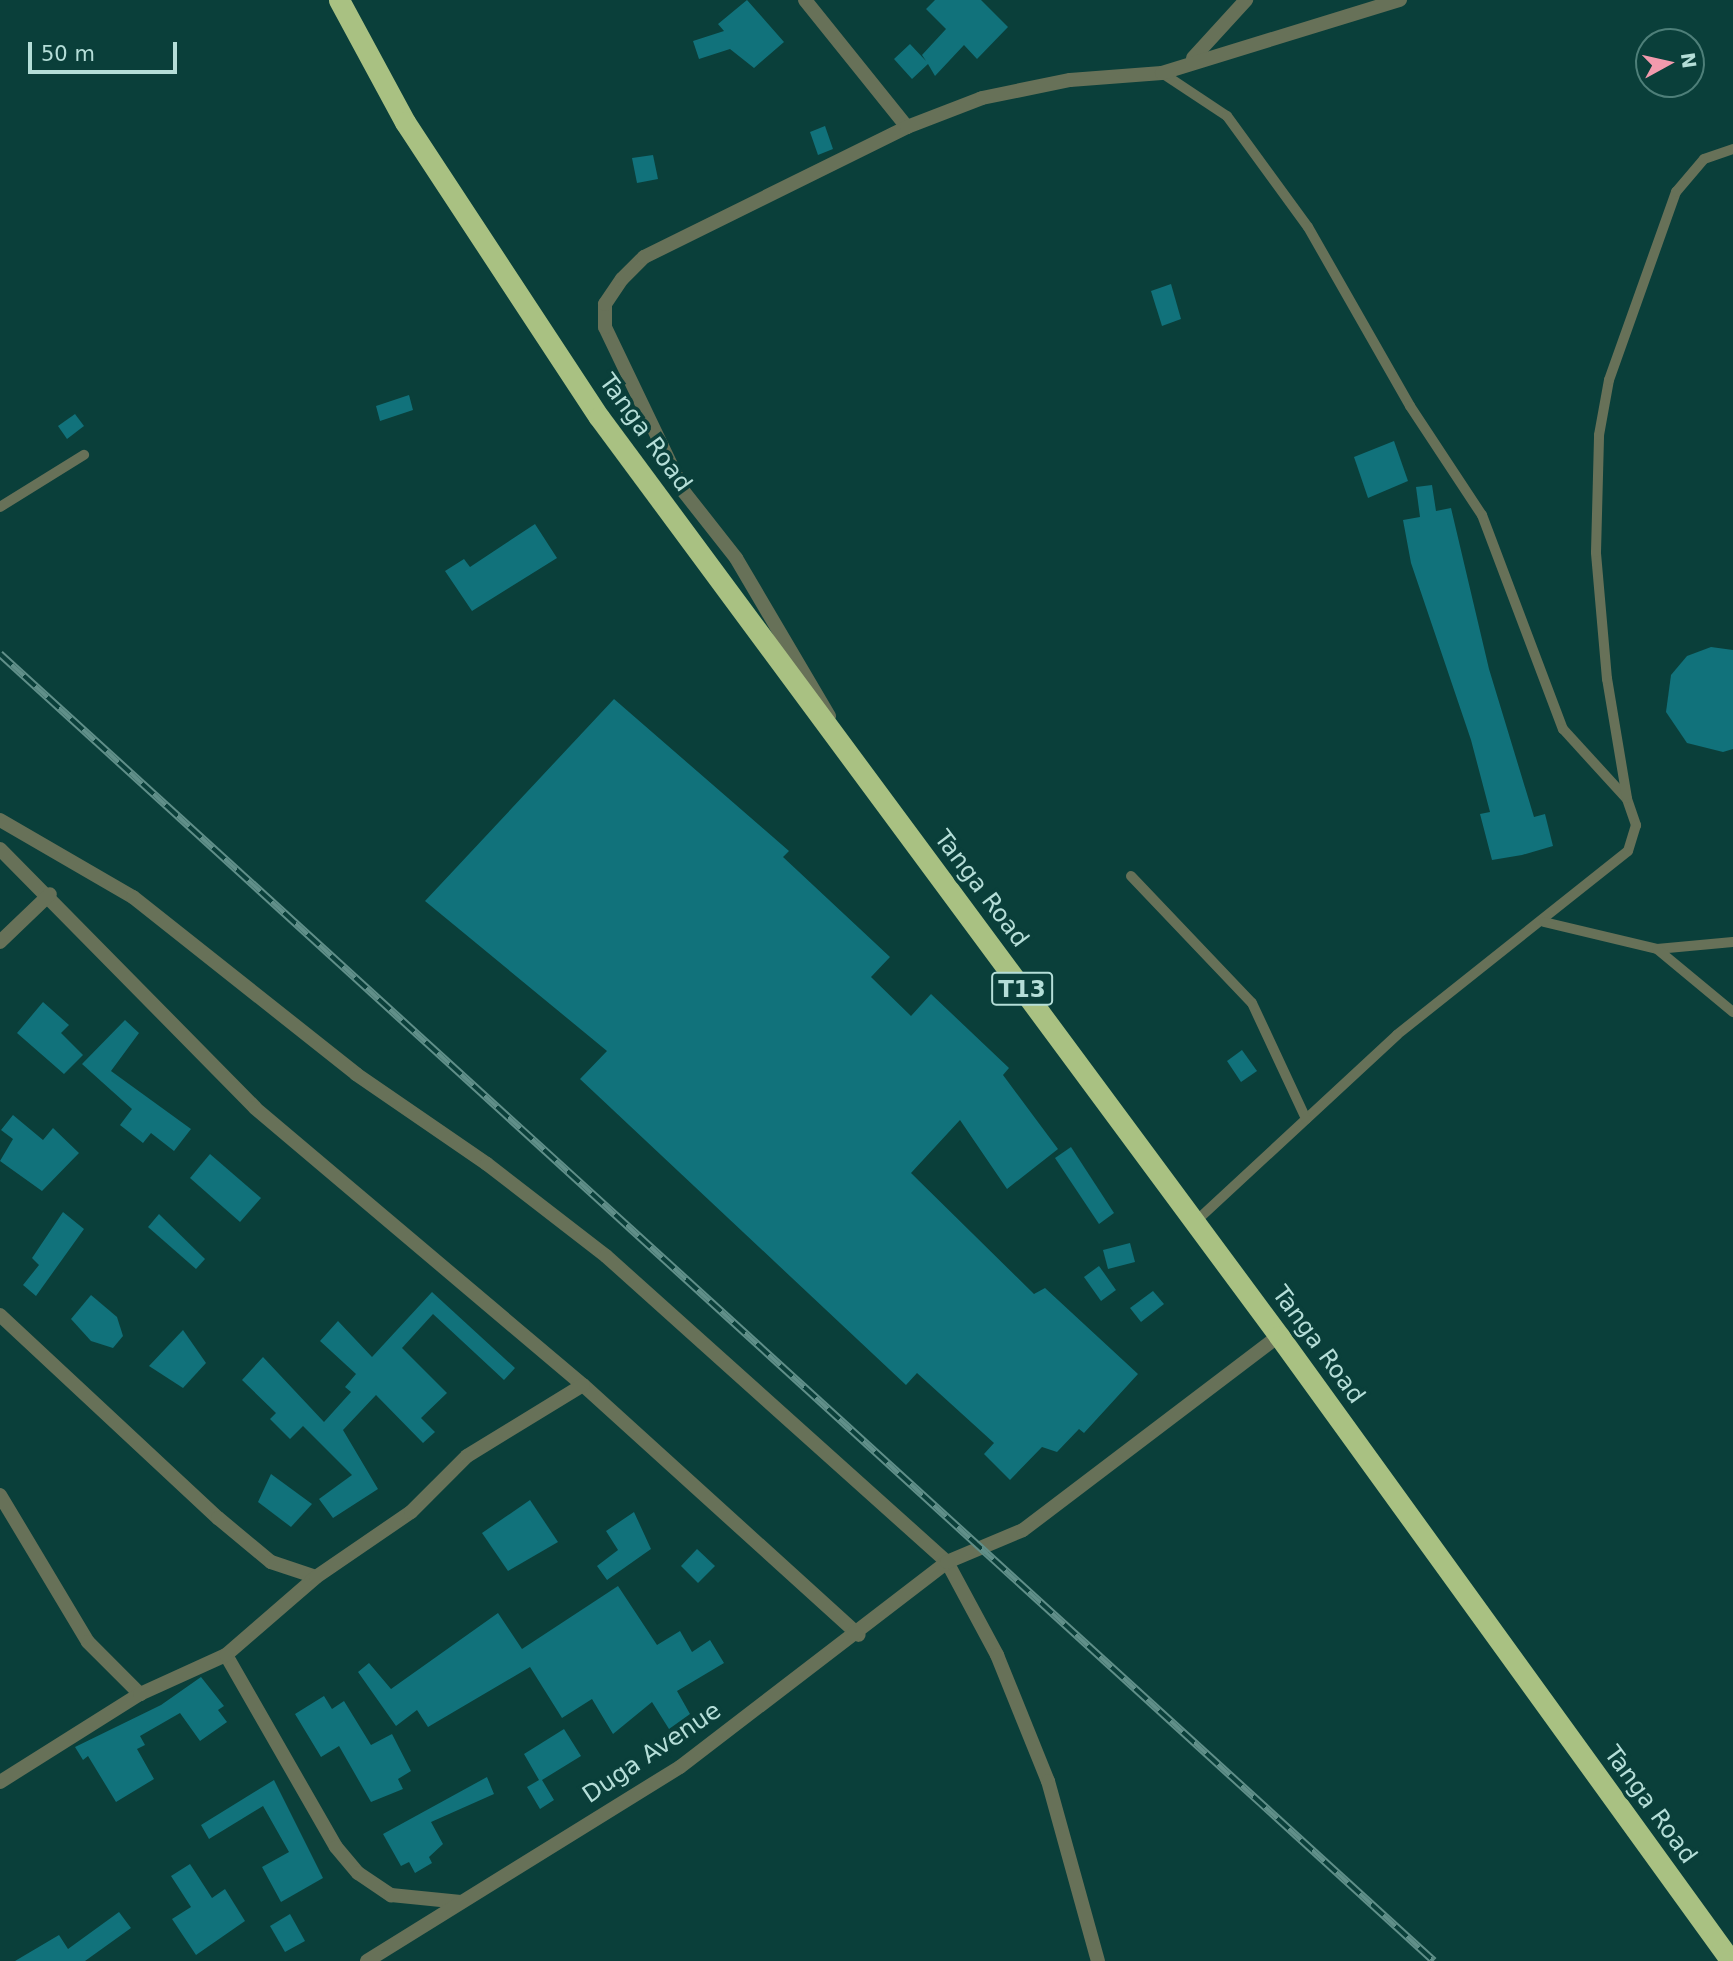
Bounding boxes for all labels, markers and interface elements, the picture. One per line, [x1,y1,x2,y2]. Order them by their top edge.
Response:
scale bar [32,28,180,72]
north arrow [1635,28,1705,98]
text: 50 m [41,42,95,66]
text: N [1677,51,1701,70]
street label: Tanga Road [593,369,697,497]
street label: Tanga Road [928,825,1034,953]
road number: T13 [990,970,1054,1008]
street label: Tanga Road [1266,1281,1370,1409]
street label: Duga Avenue [577,1696,727,1810]
street label: Tanga Road [1598,1741,1702,1869]

